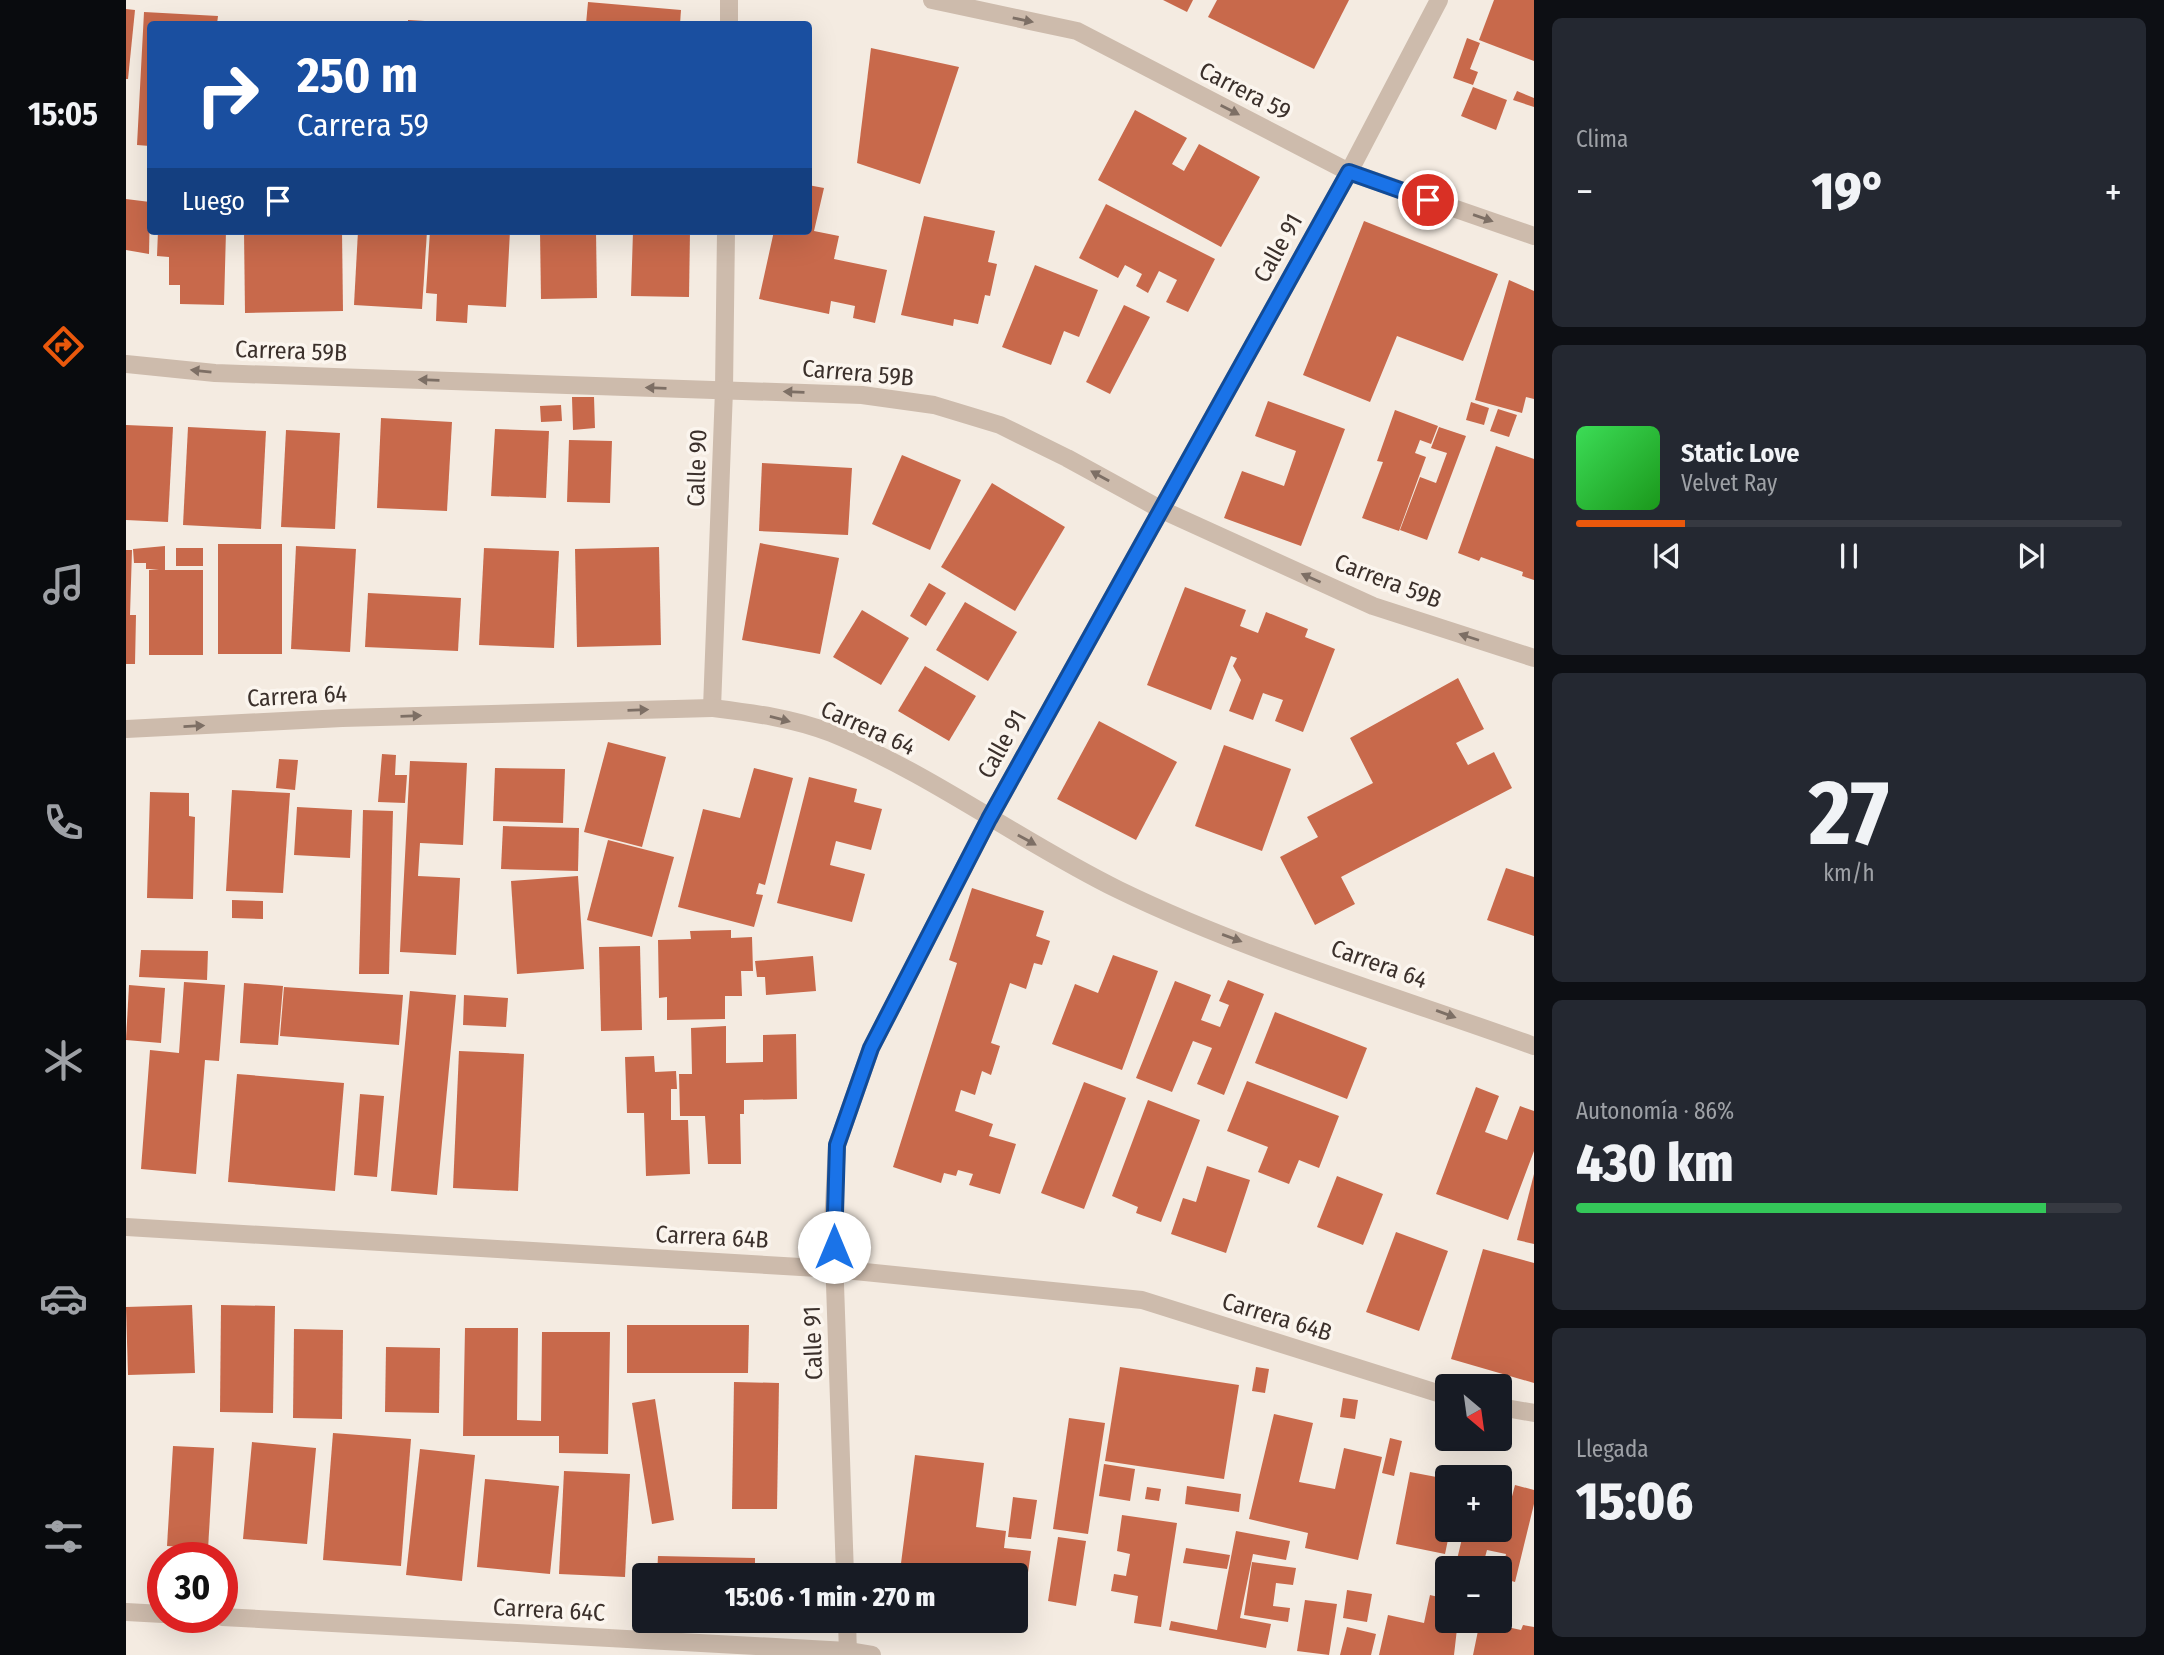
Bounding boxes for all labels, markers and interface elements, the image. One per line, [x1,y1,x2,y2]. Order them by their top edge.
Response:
one-way arrow [1012,14,1034,25]
text: 250 m [297,46,418,105]
icon: right [182,49,273,140]
street label: Carrera 59 [1195,56,1295,126]
text: 15:05 [28,95,98,133]
one-way arrow [1220,105,1240,116]
text: Carrera 59 [297,106,429,144]
text: Clima [1576,125,1628,153]
text: 19° [1812,160,1886,223]
text: − [1576,169,1593,215]
text: + [2105,169,2122,215]
pin [1398,170,1458,230]
icon: arrive [1409,181,1447,219]
icon: arrive [259,182,297,220]
text: Luego [182,186,245,217]
street label: Calle 91 [1248,209,1308,287]
one-way arrow [1473,213,1494,224]
icon: directions [39,322,88,371]
street label: Carrera 59B [234,335,348,367]
street label: Carrera 59B [801,354,915,392]
one-way arrow [190,365,212,376]
one-way arrow [417,374,439,386]
one-way arrow [645,382,667,393]
one-way arrow [783,387,805,398]
street label: Calle 90 [682,429,712,507]
text: Static Love [1681,438,1799,469]
text: Velvet Ray [1681,469,1777,497]
one-way arrow [1090,470,1110,482]
icon: previous [1648,537,1686,575]
icon: pause [1830,537,1868,575]
icon: next [2012,537,2050,575]
street label: Carrera 59B [1331,548,1445,614]
icon: music [39,560,88,609]
one-way arrow [1301,572,1321,584]
one-way arrow [1458,631,1479,642]
street label: Carrera 64 [246,679,348,713]
street label: Carrera 64 [817,695,919,761]
one-way arrow [627,704,649,715]
street label: Calle 91 [972,705,1032,783]
one-way arrow [400,710,422,721]
one-way arrow [769,714,791,725]
one-way arrow [183,720,205,731]
text: 27 [1809,759,1889,868]
icon: phone [39,798,88,847]
one-way arrow [1017,834,1037,845]
text: km/h [1823,859,1875,887]
one-way arrow [1221,933,1242,944]
street label: Carrera 64 [1327,934,1431,994]
one-way arrow [1436,1009,1457,1020]
icon: climate [39,1036,88,1085]
text: Autonomía · 86% [1576,1097,1734,1125]
text: 430 km [1576,1132,1734,1195]
position arrow [797,1210,871,1284]
street label: Carrera 64B [655,1220,769,1254]
icon: car [39,1274,88,1323]
street label: Carrera 64B [1219,1287,1335,1347]
street label: Calle 91 [798,1305,828,1381]
north arrow [1435,1374,1512,1451]
map controls [1435,1374,1512,1633]
text: Llegada [1576,1435,1648,1463]
button: + [1435,1465,1512,1542]
text: 15:06 [1576,1470,1693,1533]
icon: filters [39,1512,88,1561]
speed limit sign: 30 [147,1542,238,1633]
button: − [1435,1556,1512,1633]
text: 15:06 · 1 min · 270 m [725,1582,935,1613]
street label: Carrera 64C [492,1593,606,1627]

